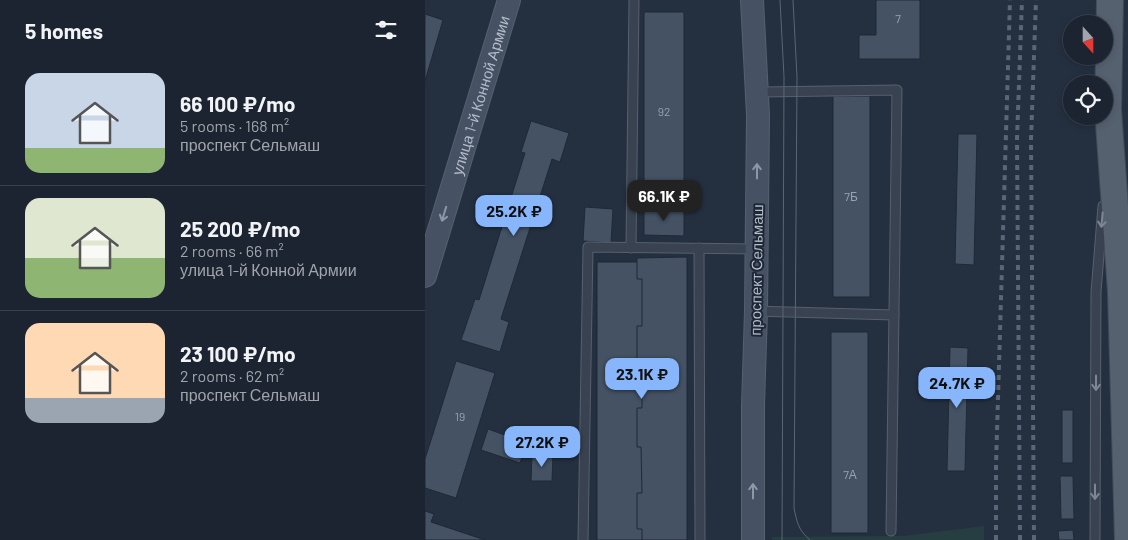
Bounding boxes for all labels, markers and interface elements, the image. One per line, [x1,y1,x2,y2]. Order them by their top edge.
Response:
house number: 7 [895,11,901,25]
street label: улица 1-й Конной Армии [447,13,513,177]
north arrow [1063,15,1113,65]
map controls [1063,15,1113,125]
icon: filters [372,16,400,44]
text: 5 homes [25,18,103,43]
button: locate [1063,75,1113,125]
text: 66 100 ₽/mo [180,91,296,116]
icon: home [65,93,125,153]
house number: 92 [658,104,670,118]
text: 5 rooms · 168 m² [180,116,289,135]
text: проспект Сельмаш [180,135,320,154]
one-way arrow [752,164,762,180]
pin: 66.1K ₽ [618,180,710,222]
text: 66.1K ₽ [638,186,690,205]
house number: 7Б [844,189,858,203]
pin: 25.2K ₽ [468,194,560,237]
text: 25.2K ₽ [486,201,542,220]
street label: проспект Сельмаш [746,204,766,336]
one-way arrow [439,206,448,221]
one-way arrow [1097,212,1107,228]
text: 25 200 ₽/mo [180,216,300,241]
icon: home [65,218,125,278]
text: 2 rooms · 66 m² [180,241,284,260]
text: улица 1-й Конной Армии [180,260,357,279]
text: 23 100 ₽/mo [180,341,296,366]
icon: home [65,343,125,403]
pin: 23.1K ₽ [596,358,688,400]
text: 23.1K ₽ [616,364,668,383]
text: 2 rooms · 62 m² [180,366,284,385]
pin: 24.7K ₽ [911,366,1003,409]
text: 24.7K ₽ [929,373,985,392]
one-way arrow [1091,374,1101,390]
text: проспект Сельмаш [180,385,320,404]
house number: 19 [455,409,465,423]
pin: 27.2K ₽ [496,426,588,468]
text: 27.2K ₽ [515,432,569,451]
house number: 7А [843,467,857,481]
one-way arrow [1090,483,1100,499]
one-way arrow [748,484,758,500]

